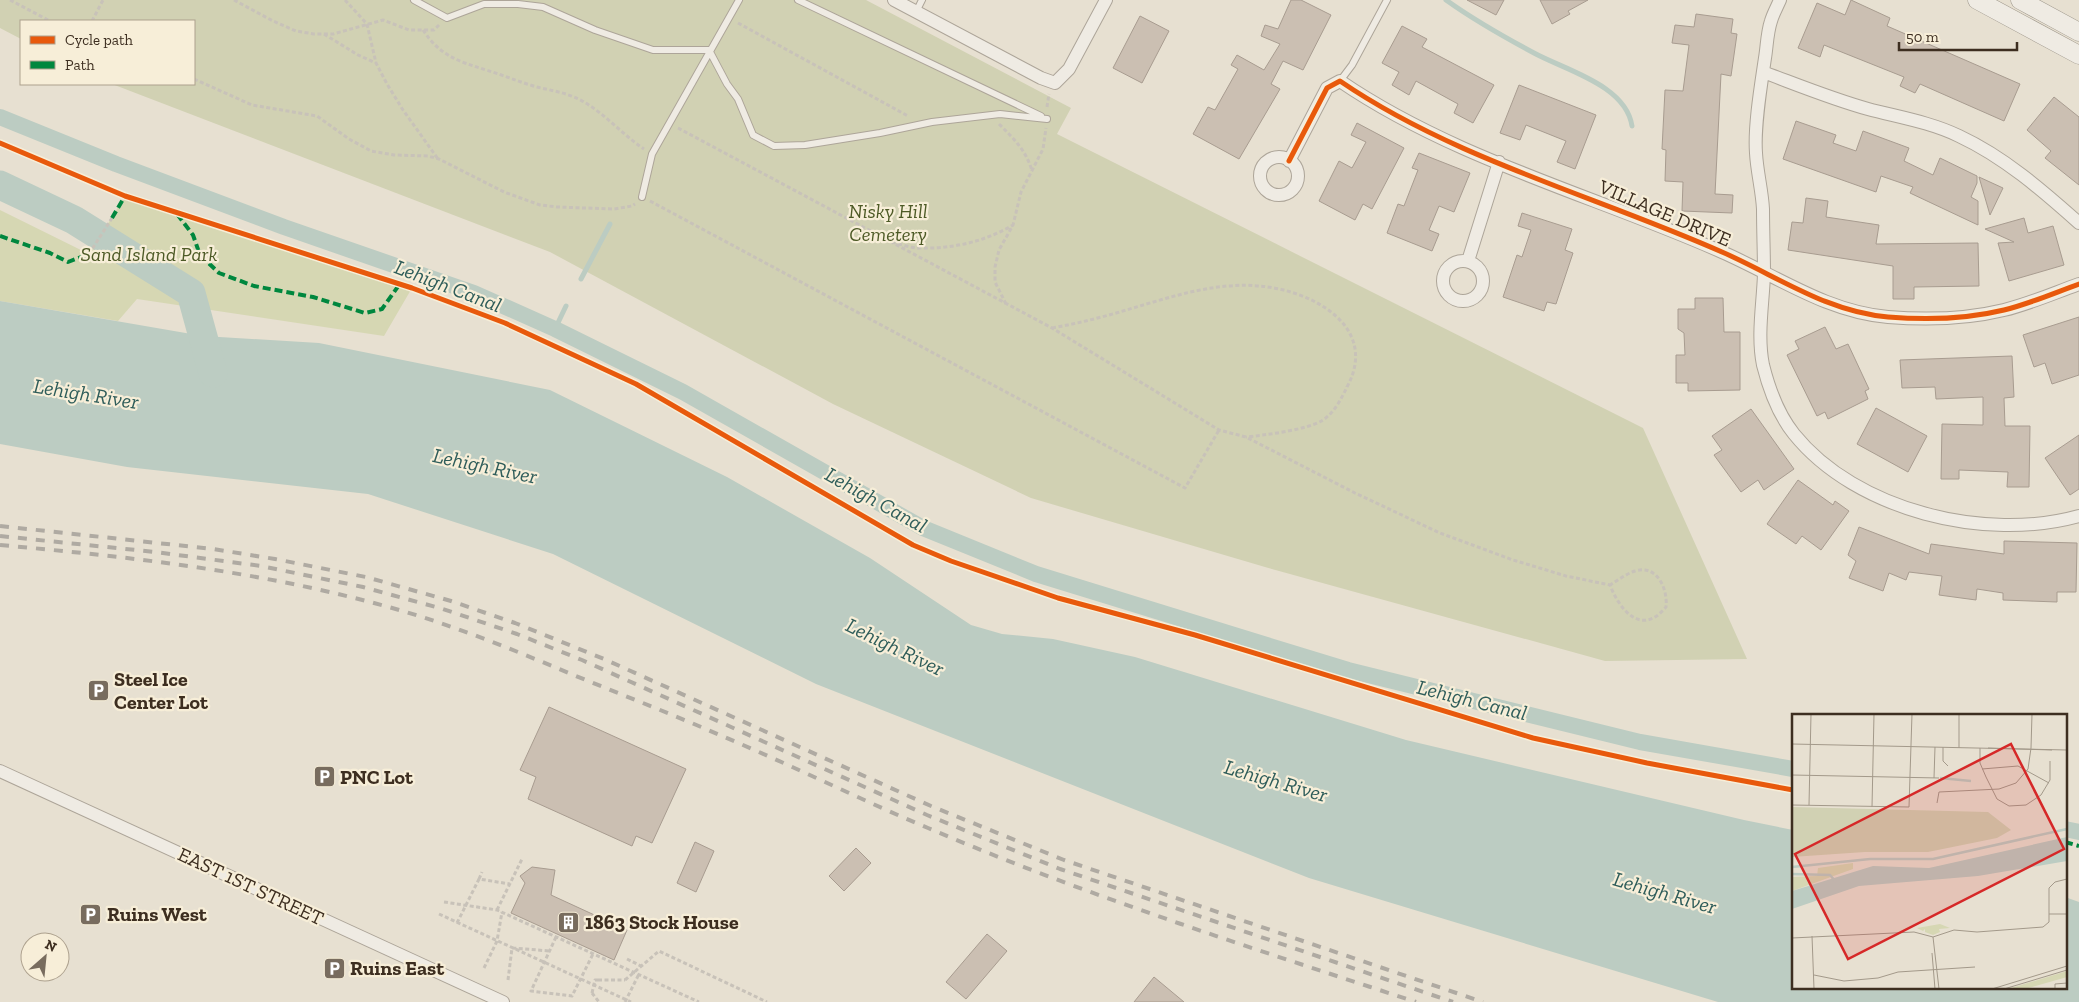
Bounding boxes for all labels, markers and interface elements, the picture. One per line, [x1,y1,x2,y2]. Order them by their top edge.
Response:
legend [20,20,195,85]
scale bar [1899,20,2016,52]
text: 50 m [1906,28,1939,46]
text: Cycle path [65,31,134,49]
text: Path [65,56,95,74]
street label: VILLAGE DRIVE [1594,174,1735,252]
park label: Nisky Hill Cemetery [848,199,928,246]
park label: Sand Island Park [81,242,217,266]
water label: Lehigh Canal [391,254,505,317]
water label: Lehigh River [32,373,141,414]
water label: Lehigh River [431,442,540,489]
water label: Lehigh Canal [821,461,931,538]
water label: Lehigh River [842,612,949,681]
place label: Steel Ice Center Lot [114,667,209,714]
water label: Lehigh Canal [1415,674,1530,725]
parking icon: Steel Ice Center Lot [86,679,110,703]
inset map [1792,714,2066,990]
water label: Lehigh River [1222,754,1331,807]
parking icon: PNC Lot [312,765,336,789]
place label: PNC Lot [340,765,414,789]
street label: EAST 1ST STREET [174,842,328,930]
water label: Lehigh River [1611,866,1720,919]
parking icon: Ruins West [79,902,103,926]
place label: Ruins West [107,902,208,926]
building icon: 1863 Stock House [557,910,581,934]
place label: 1863 Stock House [585,910,739,934]
north arrow [20,932,70,982]
text: N [42,936,60,956]
parking icon: Ruins East [322,956,346,980]
place label: Ruins East [350,956,445,980]

